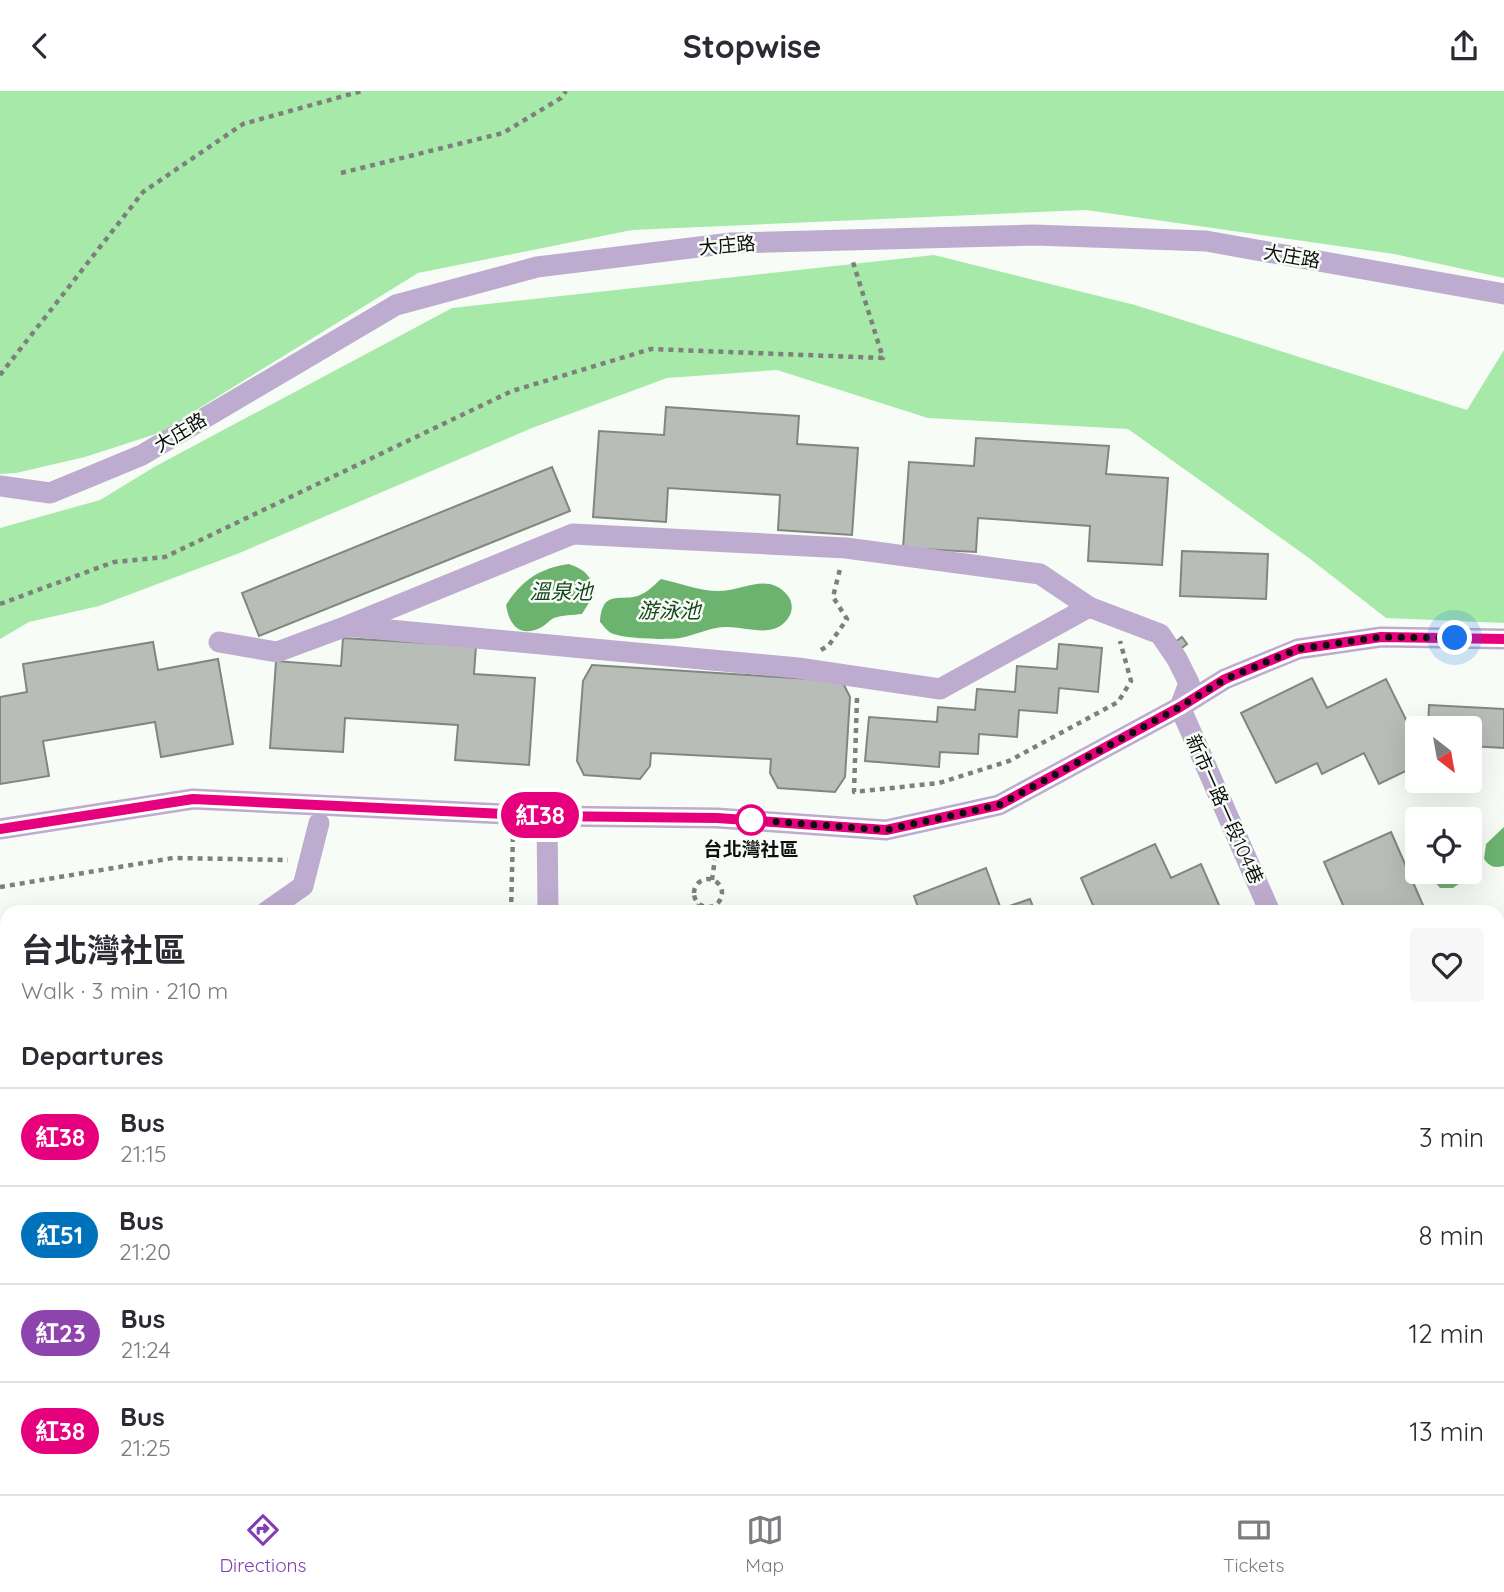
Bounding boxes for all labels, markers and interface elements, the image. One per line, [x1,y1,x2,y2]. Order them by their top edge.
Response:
text: Stopwise [683,26,821,66]
icon: back [21,27,59,65]
icon: share [1445,27,1483,65]
street label: 大庄路 [698,231,756,259]
street label: 大庄路 [1262,239,1322,273]
street label: 大庄路 [149,407,211,457]
water label: 溫泉池 [530,578,594,604]
water label: 游泳池 [638,597,702,623]
your location [1437,620,1472,655]
north arrow [1405,716,1482,793]
map controls [1405,716,1482,884]
street label: 新市一路一段104巷 [1181,730,1269,888]
line badge: 紅38 [500,792,580,838]
text: 紅38 [515,800,565,830]
marker: 台北灣社區 [736,805,766,835]
button: locate [1405,807,1482,884]
place label: 台北灣社區 [703,837,799,861]
button: heart [1410,928,1484,1002]
text: 台北灣社區 [21,929,186,970]
text: Walk · 3 min · 210 m [21,976,228,1005]
text: Departures [21,1039,164,1072]
text: Bus [120,1106,165,1139]
text: 3 min [1419,1121,1484,1154]
text: 紅38 [35,1122,85,1152]
text: 21:15 [120,1139,167,1168]
text: Bus [119,1204,164,1237]
text: 8 min [1419,1219,1484,1252]
text: 紅51 [36,1220,83,1250]
text: 21:20 [119,1237,171,1266]
text: Bus [121,1302,165,1335]
text: 12 min [1409,1317,1484,1350]
text: 紅23 [35,1318,86,1348]
text: 21:24 [121,1335,171,1364]
text: Bus [120,1400,165,1433]
text: 13 min [1409,1415,1484,1448]
text: 紅38 [35,1416,85,1446]
text: 21:25 [120,1433,171,1462]
tab: Directions [219,1511,307,1577]
tab: Map [745,1511,784,1577]
tab: Tickets [1223,1511,1285,1577]

